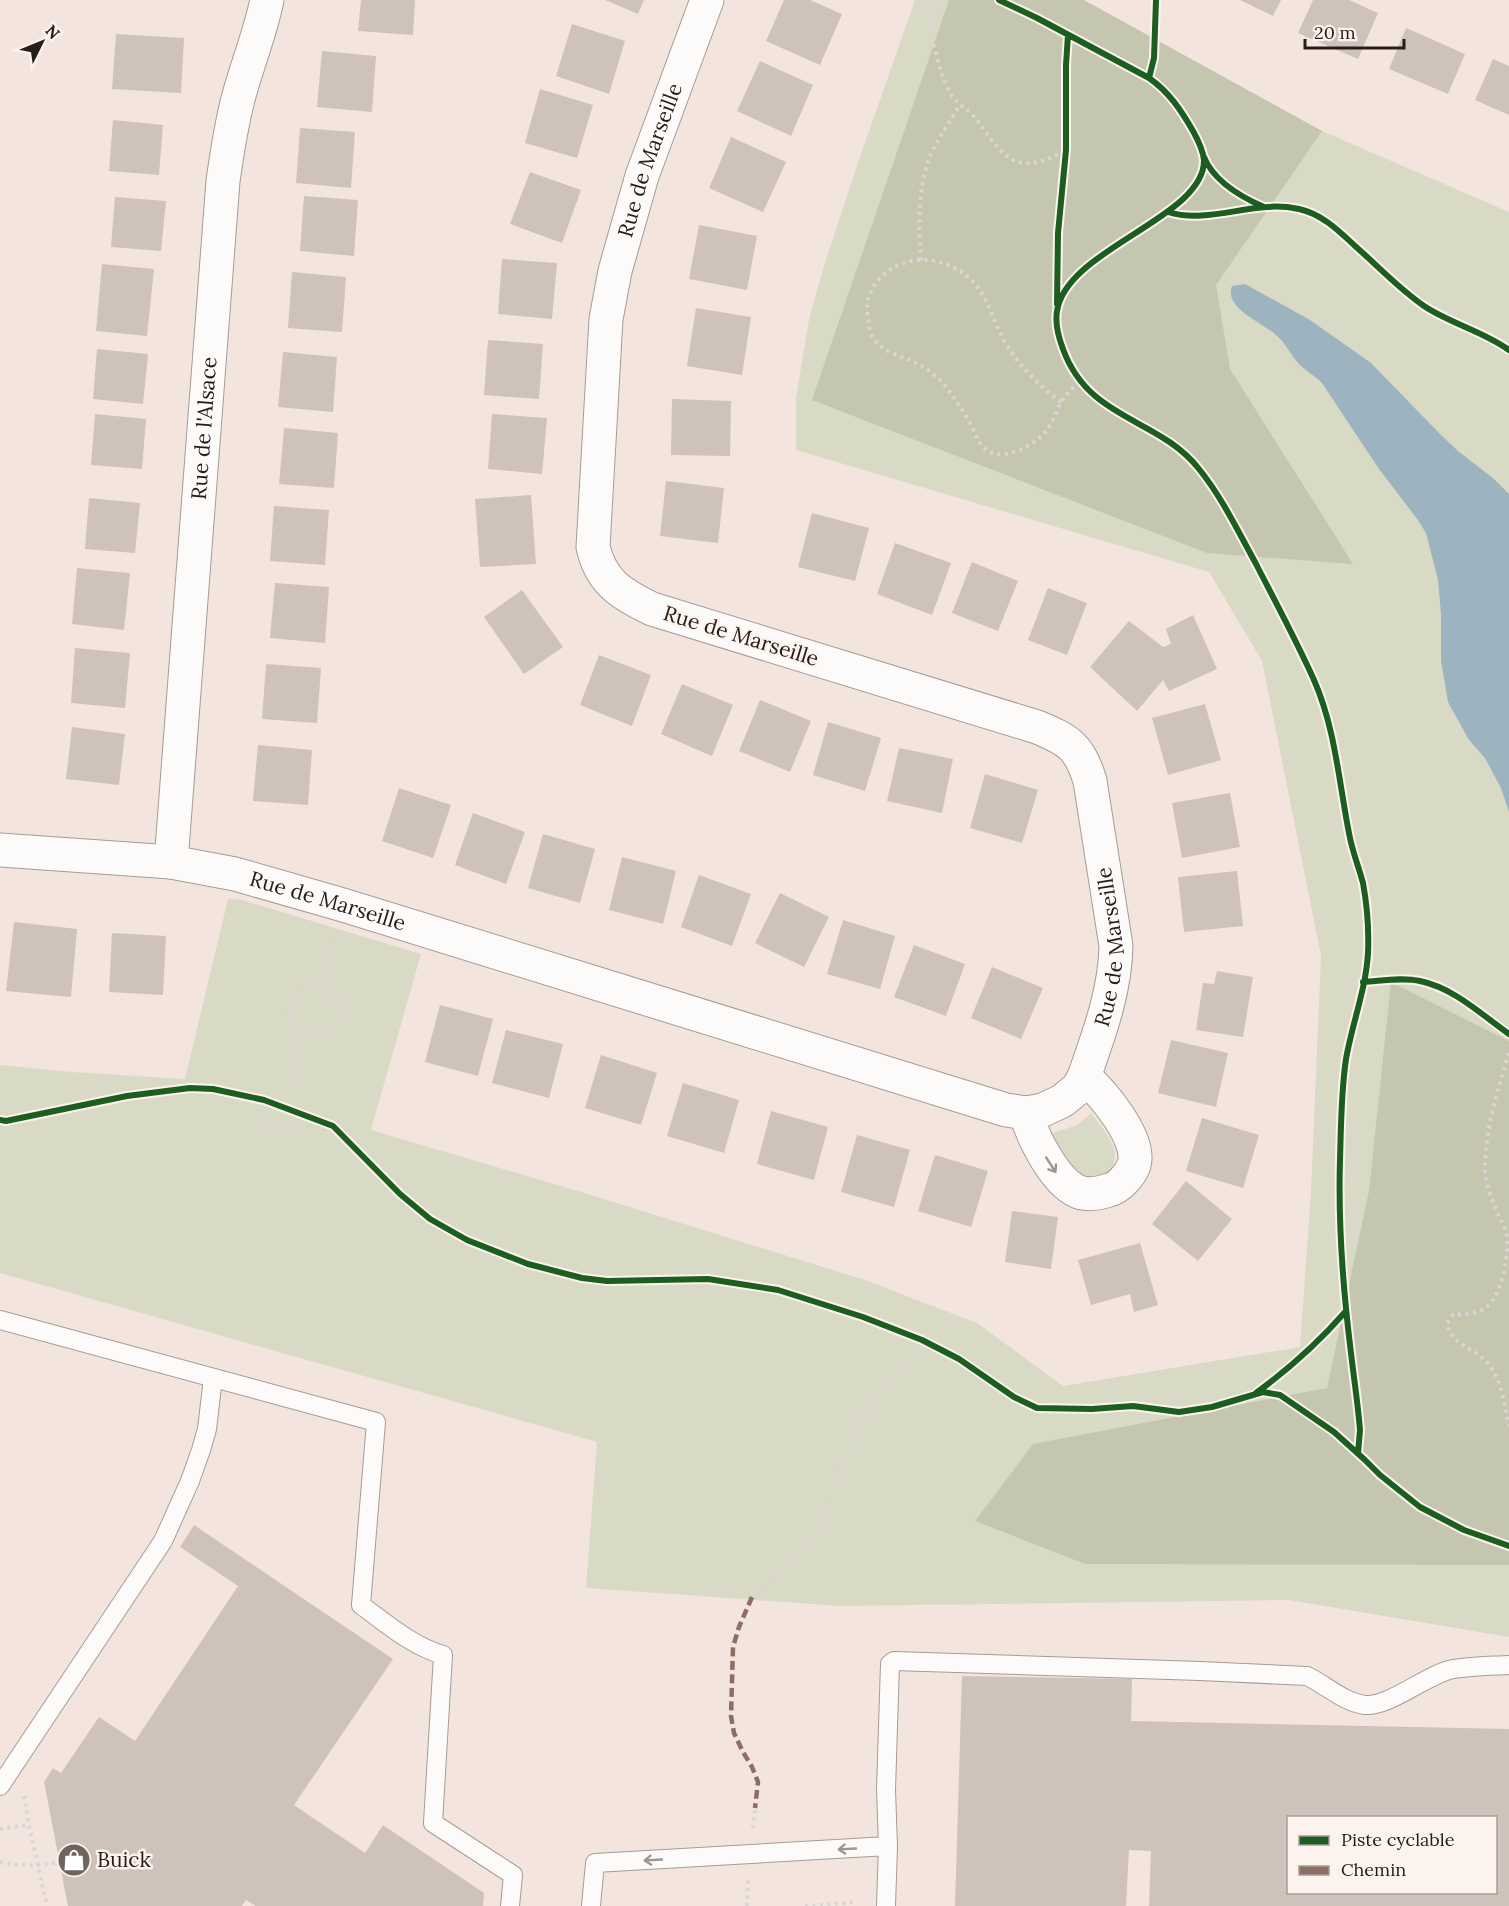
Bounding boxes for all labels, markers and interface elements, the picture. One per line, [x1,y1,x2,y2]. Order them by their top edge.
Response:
north arrow [12,12,72,72]
scale bar [1305,12,1404,50]
text: N [41,20,65,43]
text: 20 m [1314,21,1356,44]
street label: Rue de Marseille [611,79,688,240]
street label: Rue de l'Alsace [185,356,223,501]
street label: Rue de Marseille [660,599,822,672]
street label: Rue de Marseille [247,865,409,937]
street label: Rue de Marseille [1088,865,1130,1030]
one-way arrow [1046,1156,1058,1173]
legend [1287,1816,1497,1894]
text: Piste cyclable [1341,1828,1455,1851]
shop icon: Buick [56,1842,92,1878]
one-way arrow [838,1843,858,1854]
place label: Buick [97,1846,152,1873]
one-way arrow [643,1854,663,1865]
text: Chemin [1341,1858,1406,1881]

